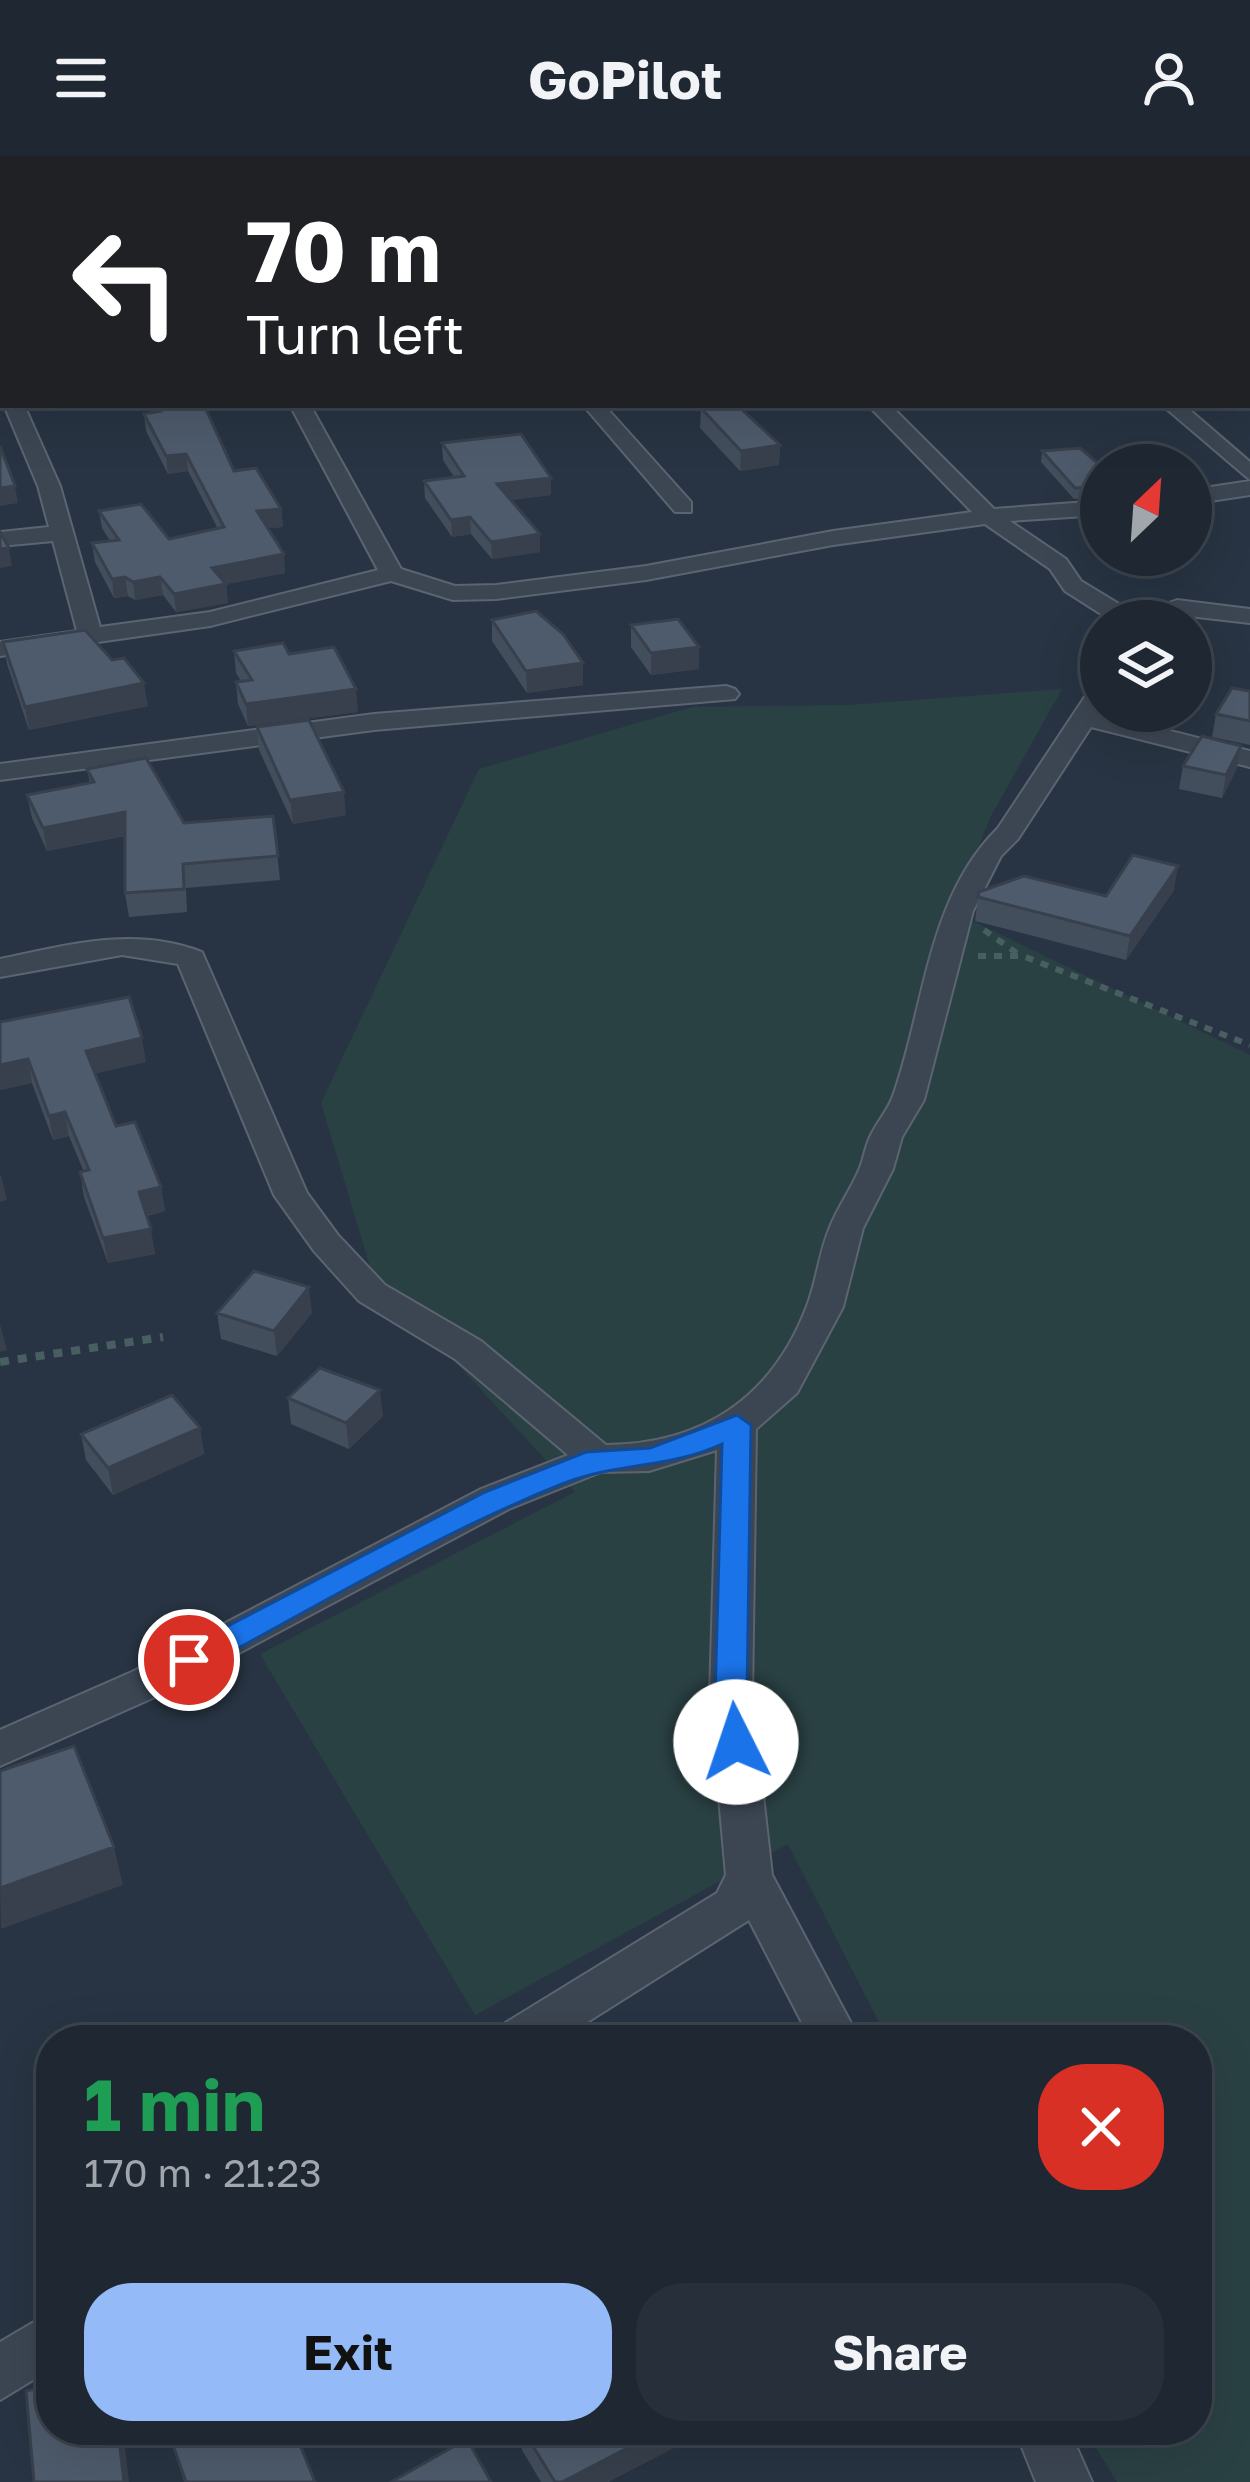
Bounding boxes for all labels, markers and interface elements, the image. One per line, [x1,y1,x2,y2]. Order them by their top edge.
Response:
icon: menu [48,45,114,111]
icon: person [1136,45,1202,111]
text: GoPilot [528,46,722,111]
text: 70 m [246,200,441,300]
icon: left [48,204,204,360]
text: Turn left [246,301,464,366]
north arrow [1080,444,1212,576]
map controls [1080,444,1212,732]
button: layers [1080,600,1212,732]
pin [138,1609,240,1711]
icon: arrive [156,1627,222,1693]
position arrow [673,1679,799,1805]
text: 1 min [84,2060,265,2147]
button: close [1038,2064,1164,2190]
text: 170 m · 21:23 [84,2149,322,2196]
button: Exit [84,2283,612,2421]
button: Share [636,2283,1164,2421]

